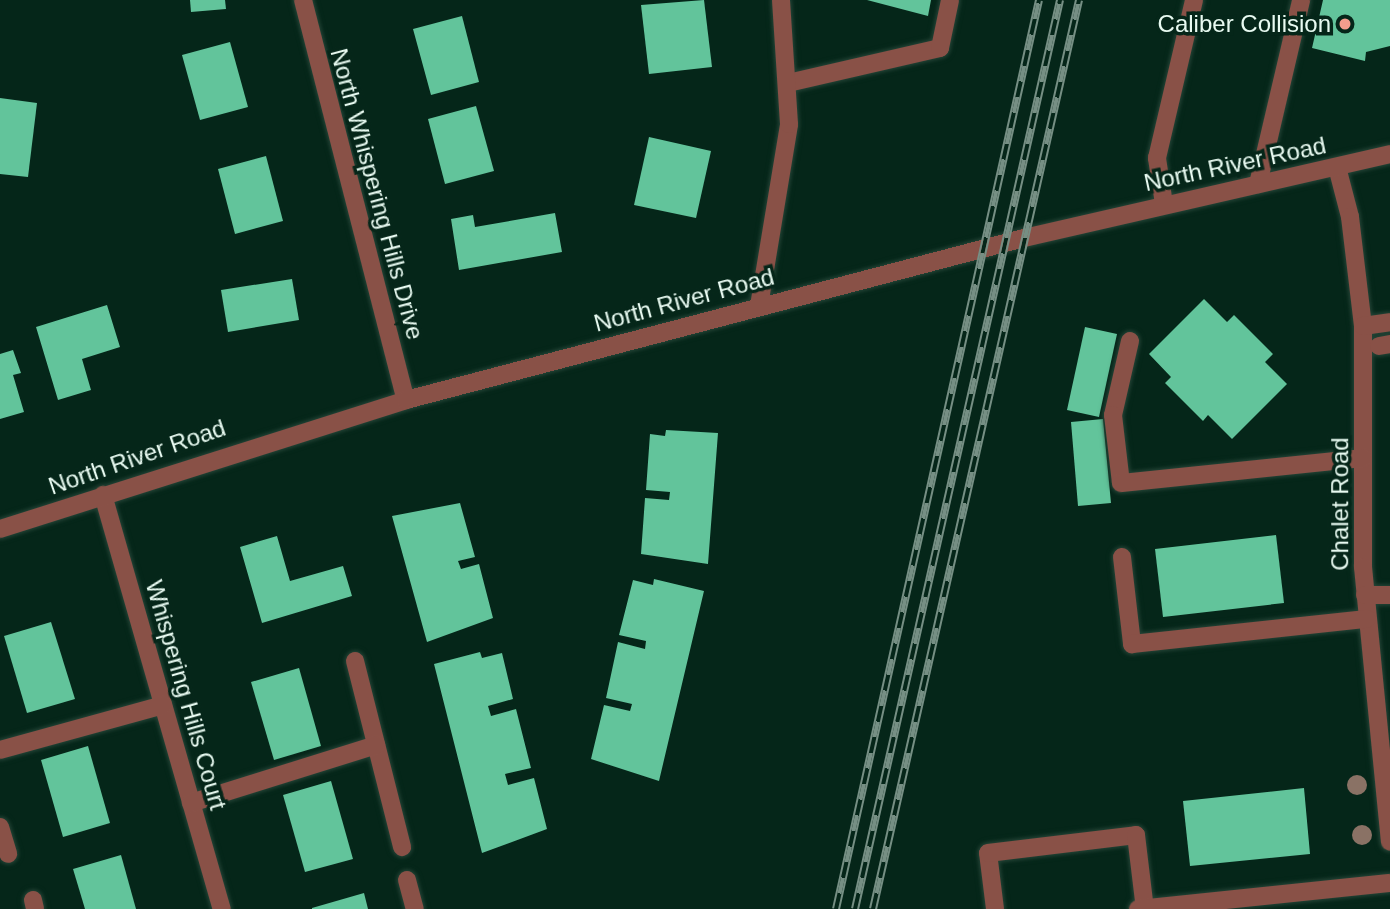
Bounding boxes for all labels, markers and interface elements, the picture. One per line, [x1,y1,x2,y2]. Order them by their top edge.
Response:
place label: Caliber Collision [1158,10,1331,38]
marker: Caliber Collision [1337,16,1353,32]
street label: North Whispering Hills Drive [324,45,430,343]
street label: North River Road [1141,131,1329,197]
street label: North River Road [591,262,777,338]
street label: North River Road [45,413,229,501]
street label: Chalet Road [1326,437,1354,571]
street label: Whispering Hills Court [139,577,233,813]

